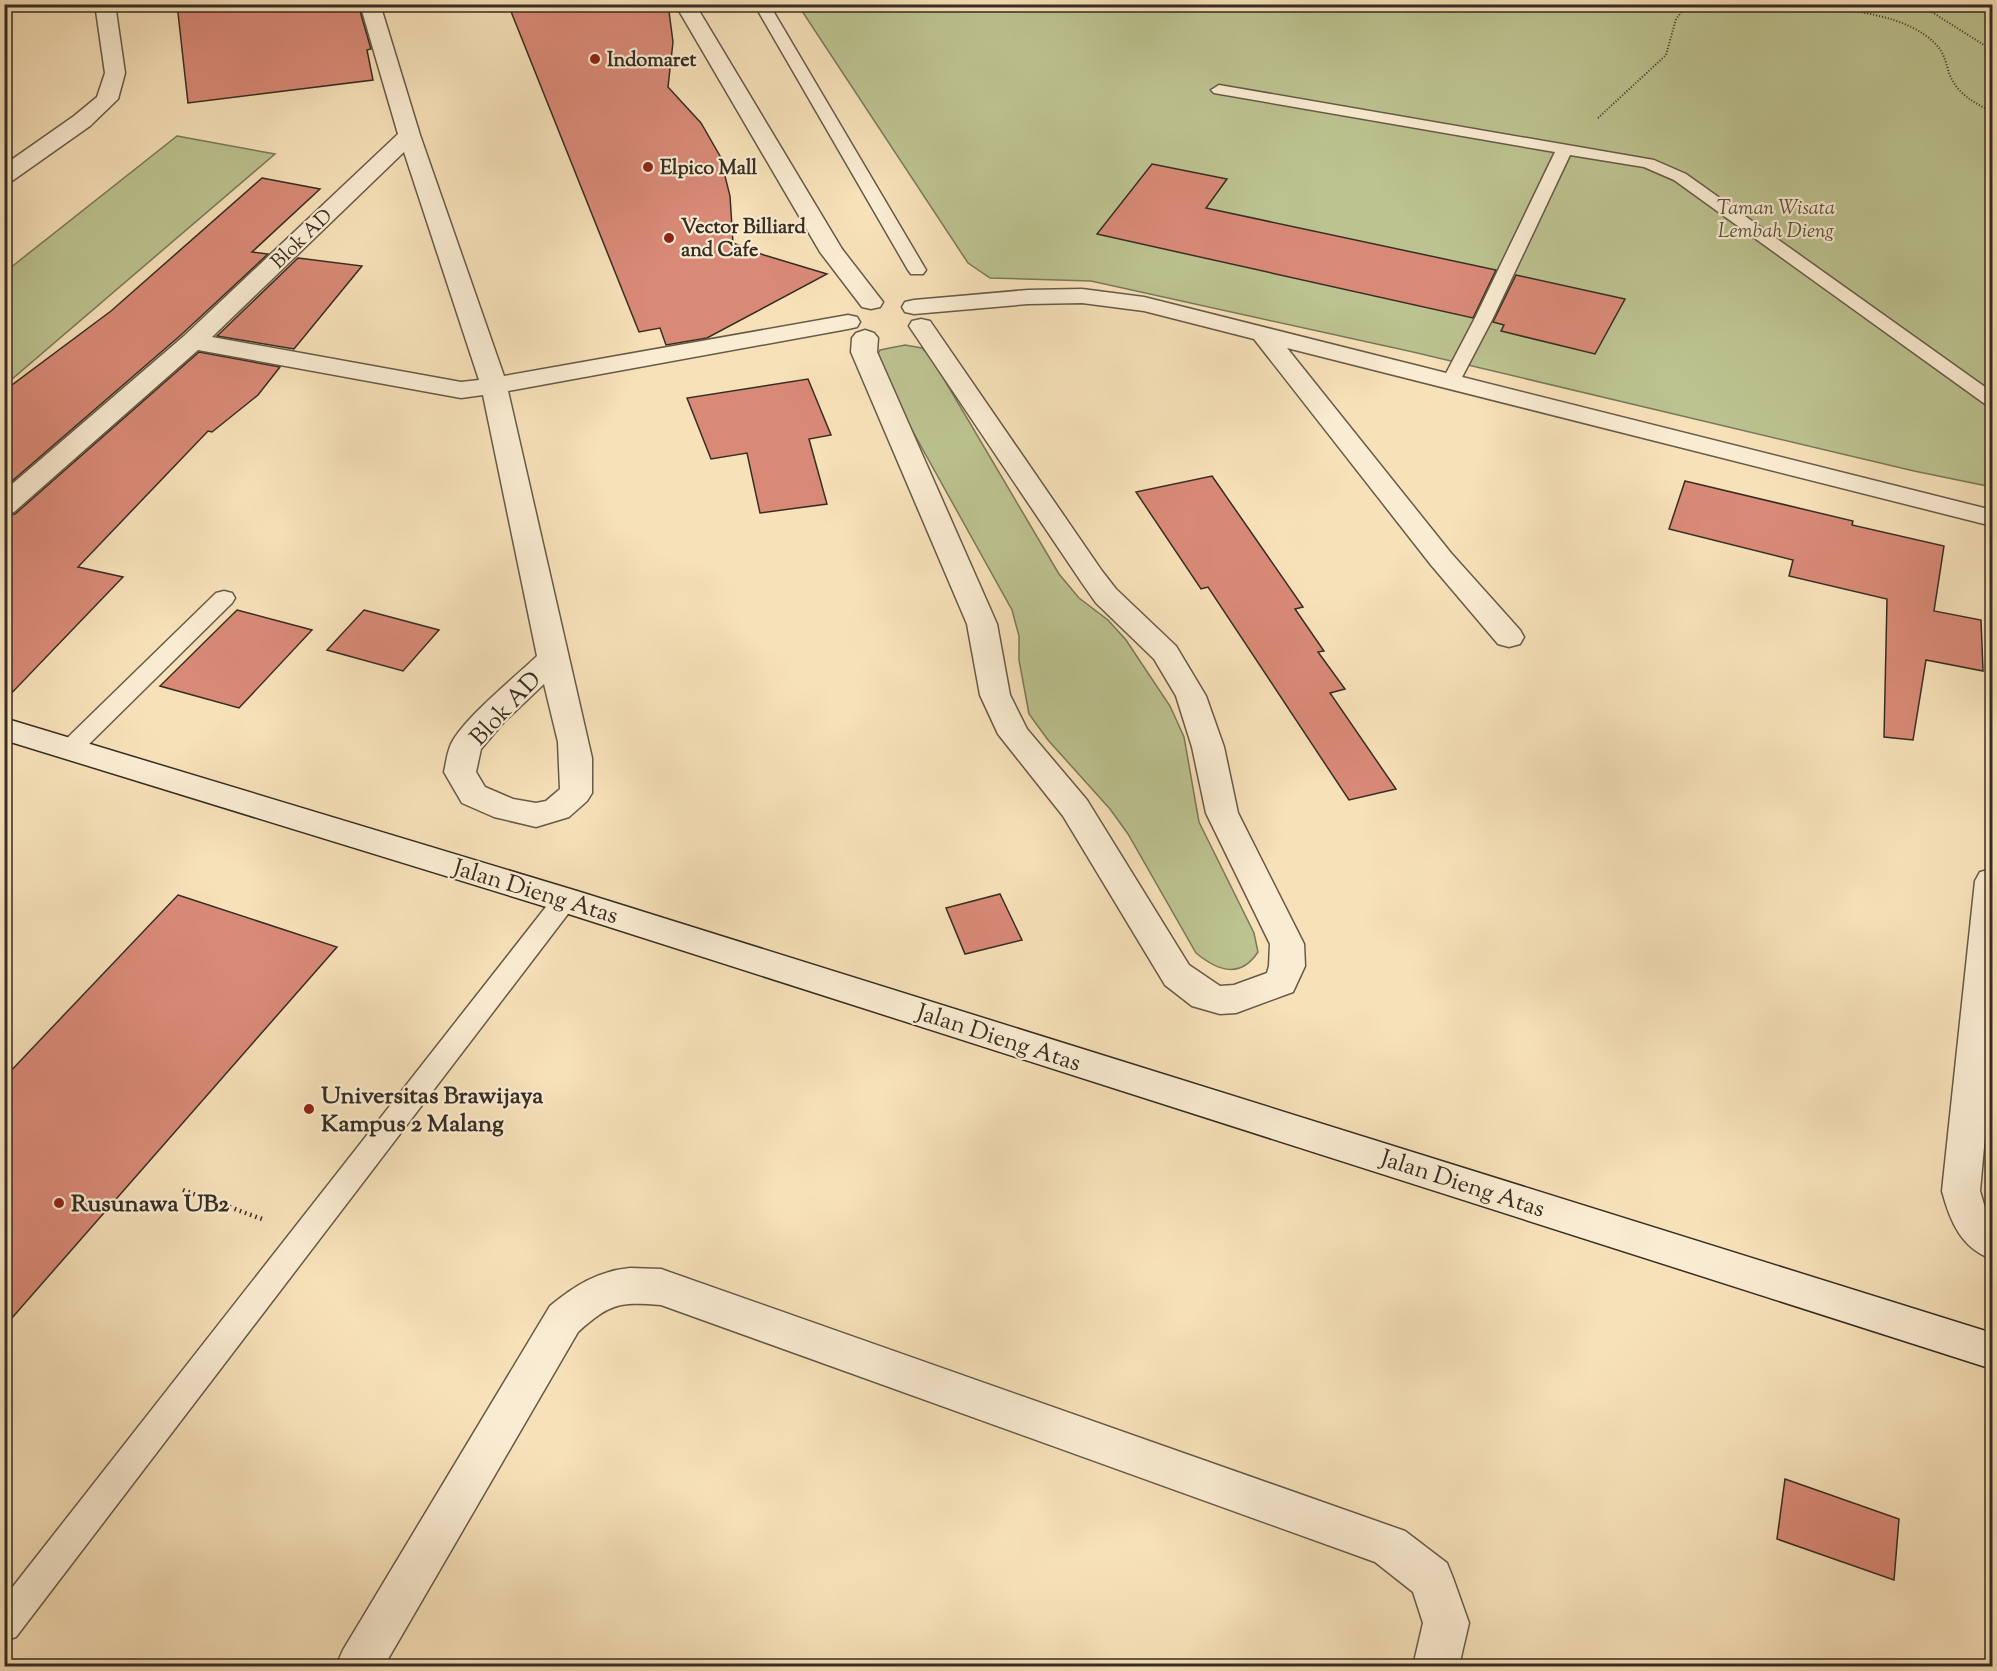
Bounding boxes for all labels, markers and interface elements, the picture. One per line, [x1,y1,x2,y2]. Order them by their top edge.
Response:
place label: Indomaret [607,47,696,76]
marker: Indomaret [588,52,602,66]
place label: Elpico Mall [660,155,758,184]
marker: Elpico Mall [641,160,655,174]
park label: Taman Wisata Lembah Dieng [1717,195,1835,247]
street label: Blok AD [265,203,340,277]
place label: Vector Billiard and Cafe [681,214,807,266]
marker: Vector Billiard and Cafe [662,231,676,245]
street label: Blok AD [463,664,550,754]
street label: Jalan Dieng Atas [447,851,622,934]
street label: Jalan Dieng Atas [910,996,1085,1081]
place label: Universitas Brawijaya Kampus 2 Malang [321,1080,544,1142]
marker: Universitas Brawijaya Kampus 2 Malang [302,1102,316,1116]
street label: Jalan Dieng Atas [1374,1142,1549,1227]
place label: Rusunawa UB2 [71,1188,230,1222]
marker: Rusunawa UB2 [52,1196,66,1210]

